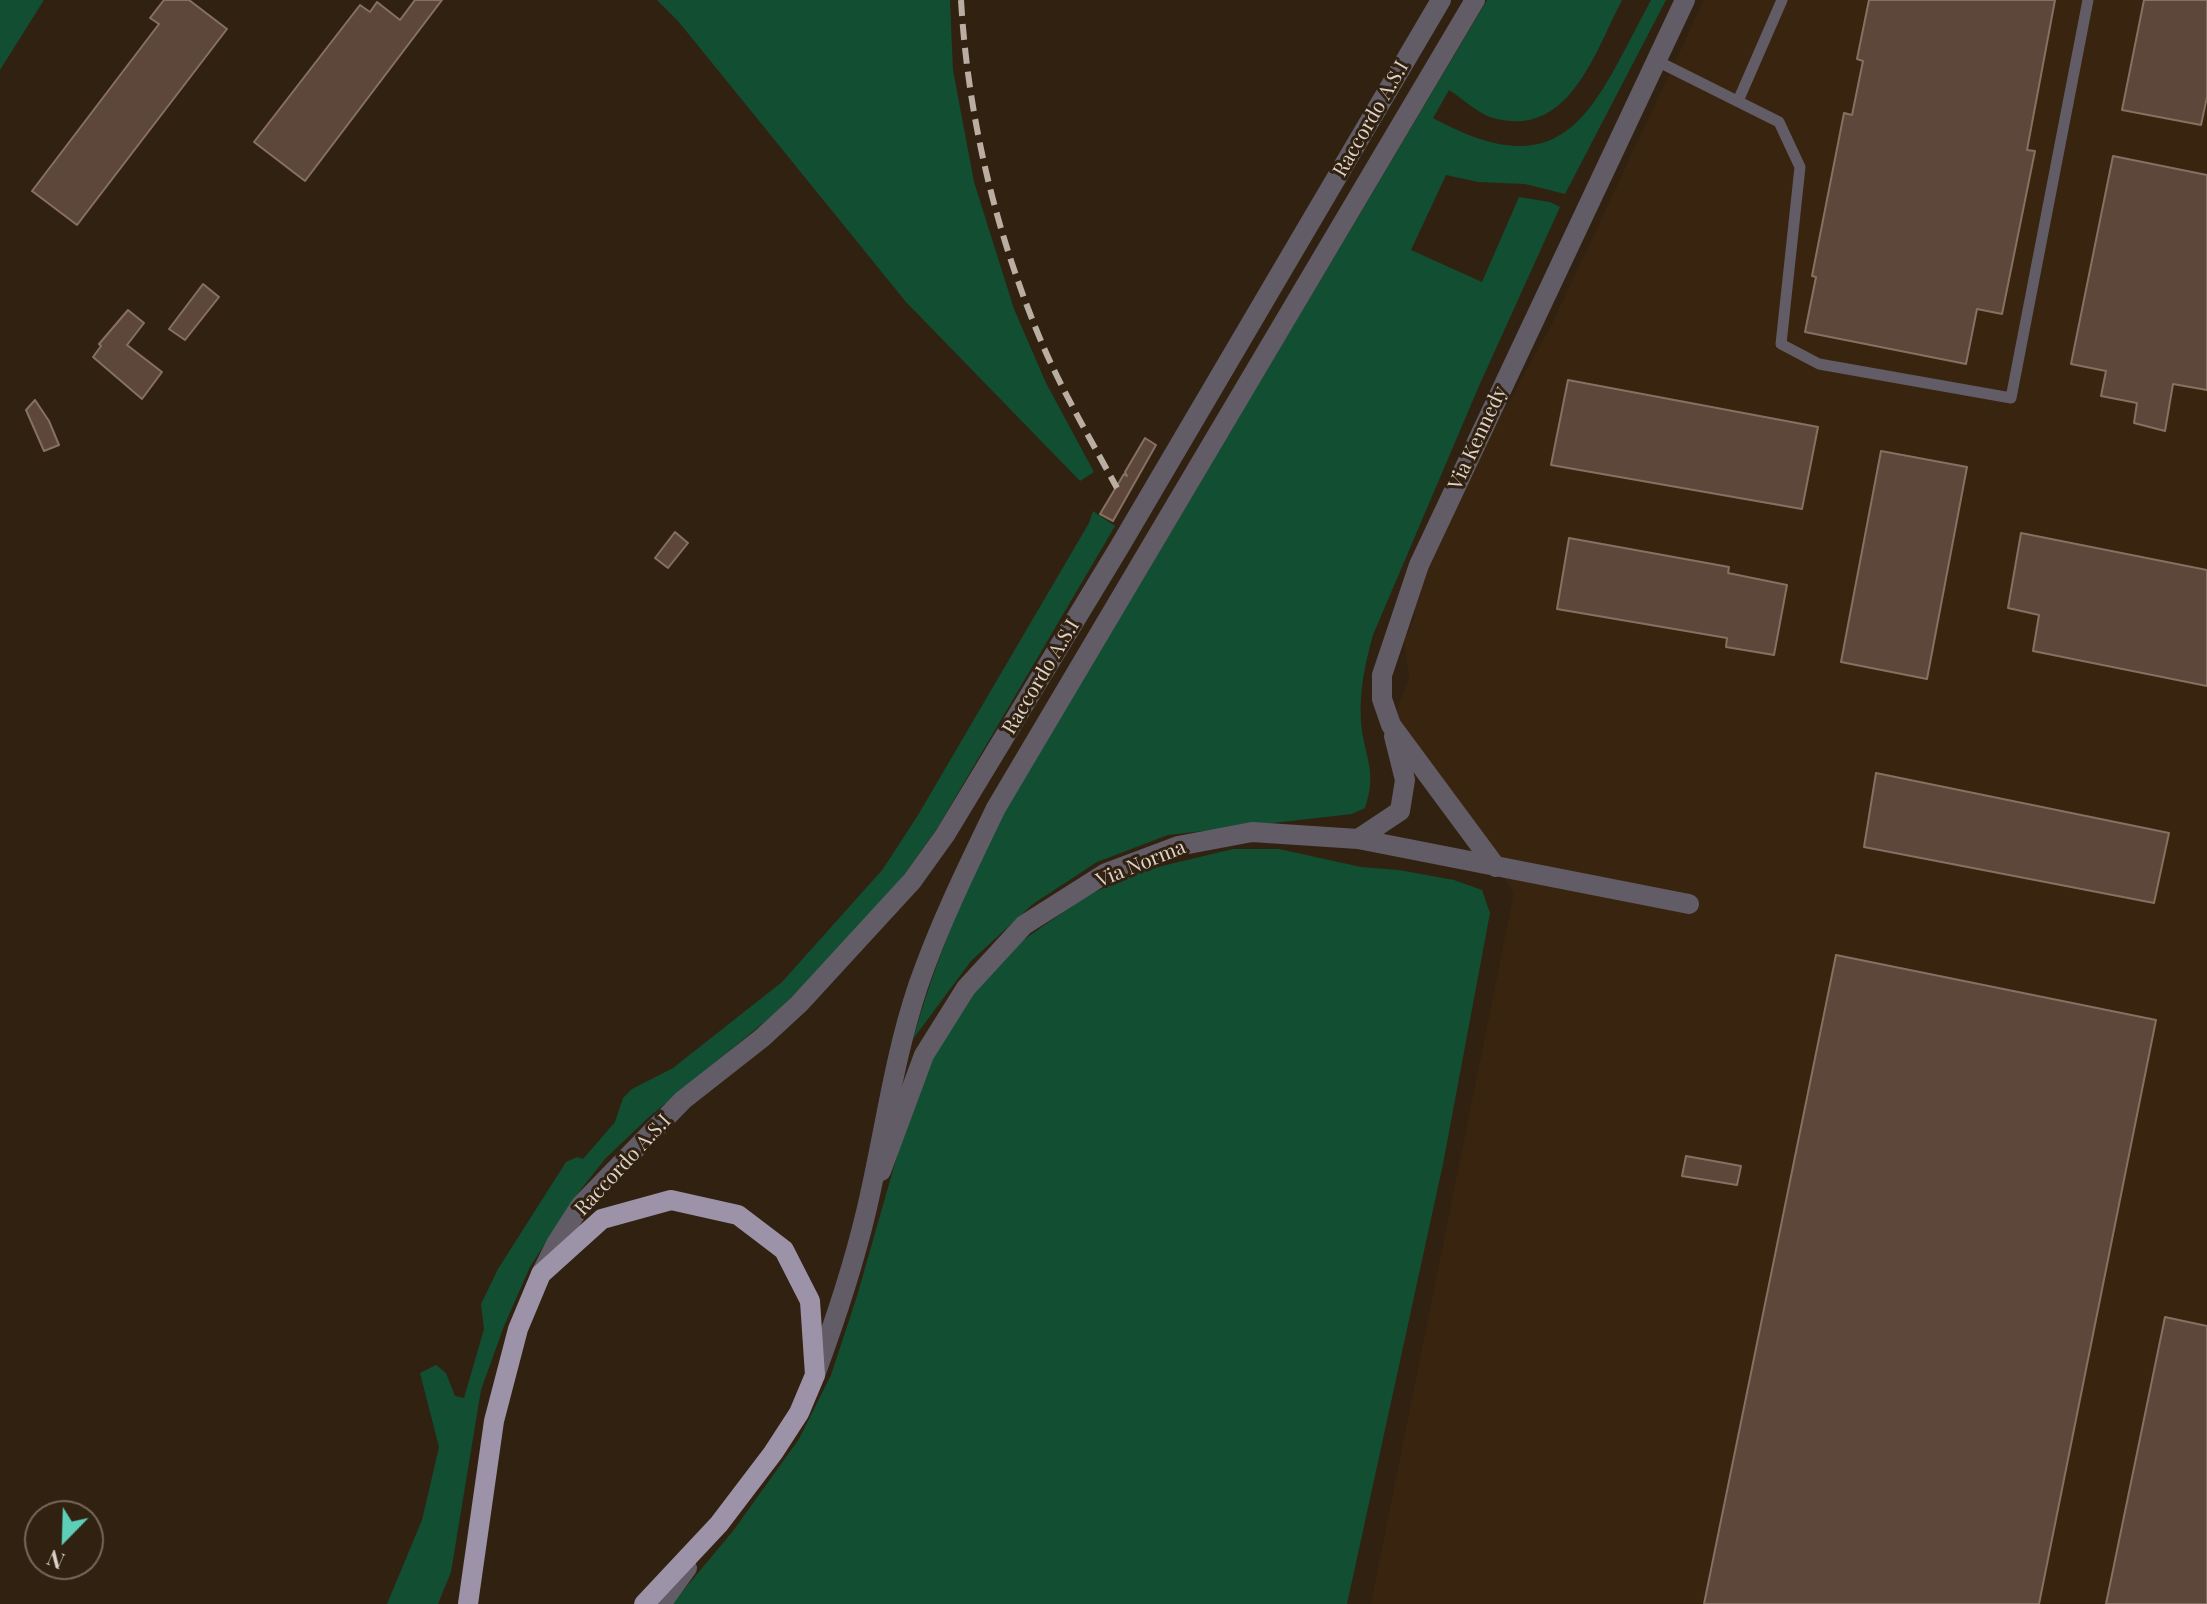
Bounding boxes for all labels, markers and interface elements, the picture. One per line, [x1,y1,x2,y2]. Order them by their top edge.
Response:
street label: Raccordo A.S.I [1328,57,1414,181]
street label: Via Kennedy [1444,382,1512,494]
street label: Raccordo A.S.I [997,615,1085,739]
street label: Via Norma [1093,835,1189,893]
street label: Raccordo A.S.I [570,1109,676,1221]
north arrow [24,1500,104,1580]
text: N [42,1543,69,1577]

